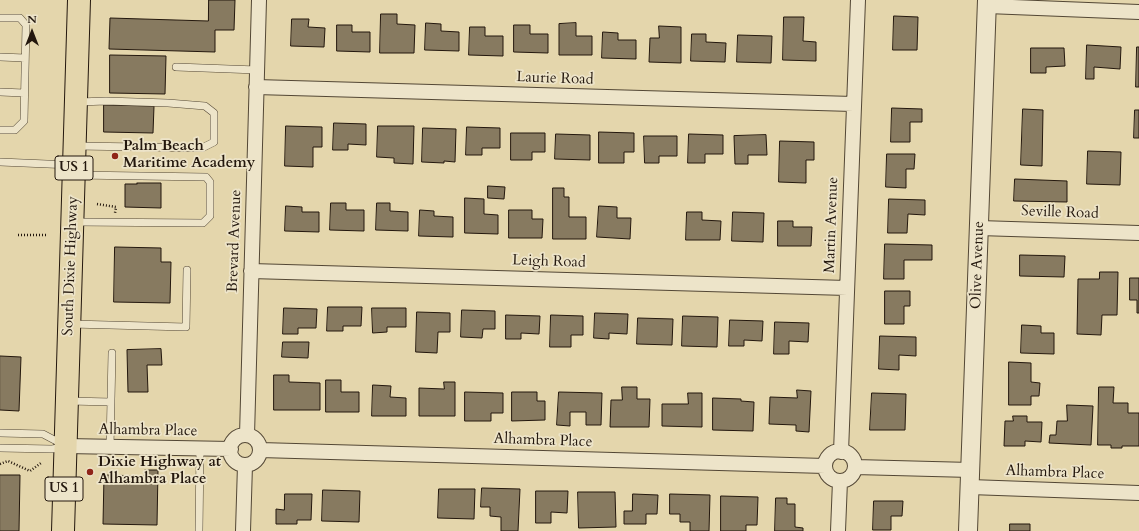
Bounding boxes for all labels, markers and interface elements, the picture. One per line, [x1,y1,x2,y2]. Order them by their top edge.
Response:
north arrow [12,12,52,52]
text: N [27,12,37,27]
street label: Laurie Road [516,69,594,89]
place label: Palm Beach Maritime Academy [123,138,255,173]
marker: Palm Beach Maritime Academy [110,151,120,161]
road number: US 1 [55,156,93,180]
street label: Martin Avenue [821,177,843,273]
street label: Brevard Avenue [224,189,246,293]
street label: South Dixie Highway [60,196,82,336]
street label: Seville Road [1021,203,1099,223]
street label: Olive Avenue [967,221,989,309]
street label: Leigh Road [512,252,586,272]
street label: Alhambra Place [98,421,198,441]
street label: Alhambra Place [493,430,593,452]
place label: Dixie Highway at Alhambra Place [98,454,221,489]
street label: Alhambra Place [1005,462,1105,484]
marker: Dixie Highway at Alhambra Place [85,467,95,477]
road number: US 1 [45,477,83,501]

